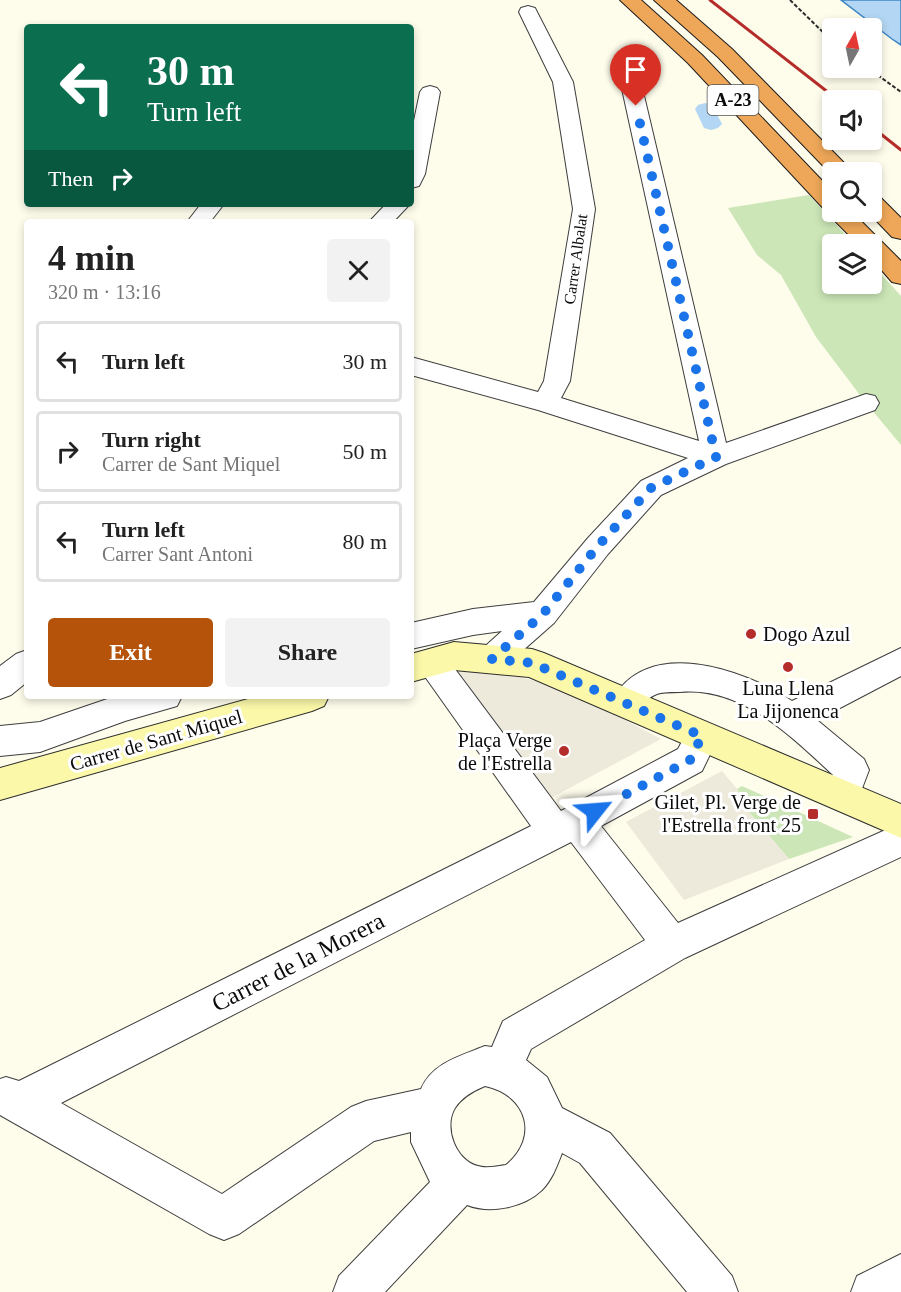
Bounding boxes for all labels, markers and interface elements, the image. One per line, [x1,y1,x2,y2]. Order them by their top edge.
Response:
north arrow [822,18,882,78]
map controls [822,18,882,294]
pin [610,44,661,106]
icon: left [48,48,126,126]
text: 30 m [147,48,235,94]
icon: arrive [619,53,652,86]
road number: A-23 [708,85,758,115]
button: sound [822,90,882,150]
text: Turn left [147,97,241,127]
icon: right [105,162,138,195]
button: search [822,162,882,222]
text: Then [48,166,93,191]
street label: Carrer Albalat [561,212,590,305]
button: layers [822,234,882,294]
text: 4 min [48,238,135,278]
button: close [327,239,390,302]
text: 320 m · 13:16 [48,281,161,303]
icon: left [51,345,84,378]
text: Turn left [102,349,185,374]
text: 30 m [342,349,387,374]
text: Turn right [102,427,201,452]
icon: right [51,435,84,468]
text: 50 m [342,439,387,464]
text: Carrer de Sant Miquel [102,453,280,475]
text: Turn left [102,517,185,542]
icon: left [51,525,84,558]
text: 80 m [342,529,387,554]
text: Carrer Sant Antoni [102,543,253,565]
button: Exit [48,618,213,687]
button: Share [225,618,390,687]
place label: Dogo Azul [763,623,851,646]
marker: Dogo Azul [744,627,758,641]
marker: Luna Llena La Jijonenca [781,660,795,674]
place label: Luna Llena La Jijonenca [737,677,839,723]
street label: Carrer de Sant Miquel [67,705,245,776]
place label: Plaça Verge de l'Estrella [458,729,552,774]
marker: Plaça Verge de l'Estrella [557,744,571,758]
position arrow [563,779,627,843]
place label: Gilet, Pl. Verge de l'Estrella front 25 [655,791,801,836]
marker: Gilet, Pl. Verge de l'Estrella front 25 [806,807,820,821]
street label: Carrer de la Morera [208,907,389,1017]

